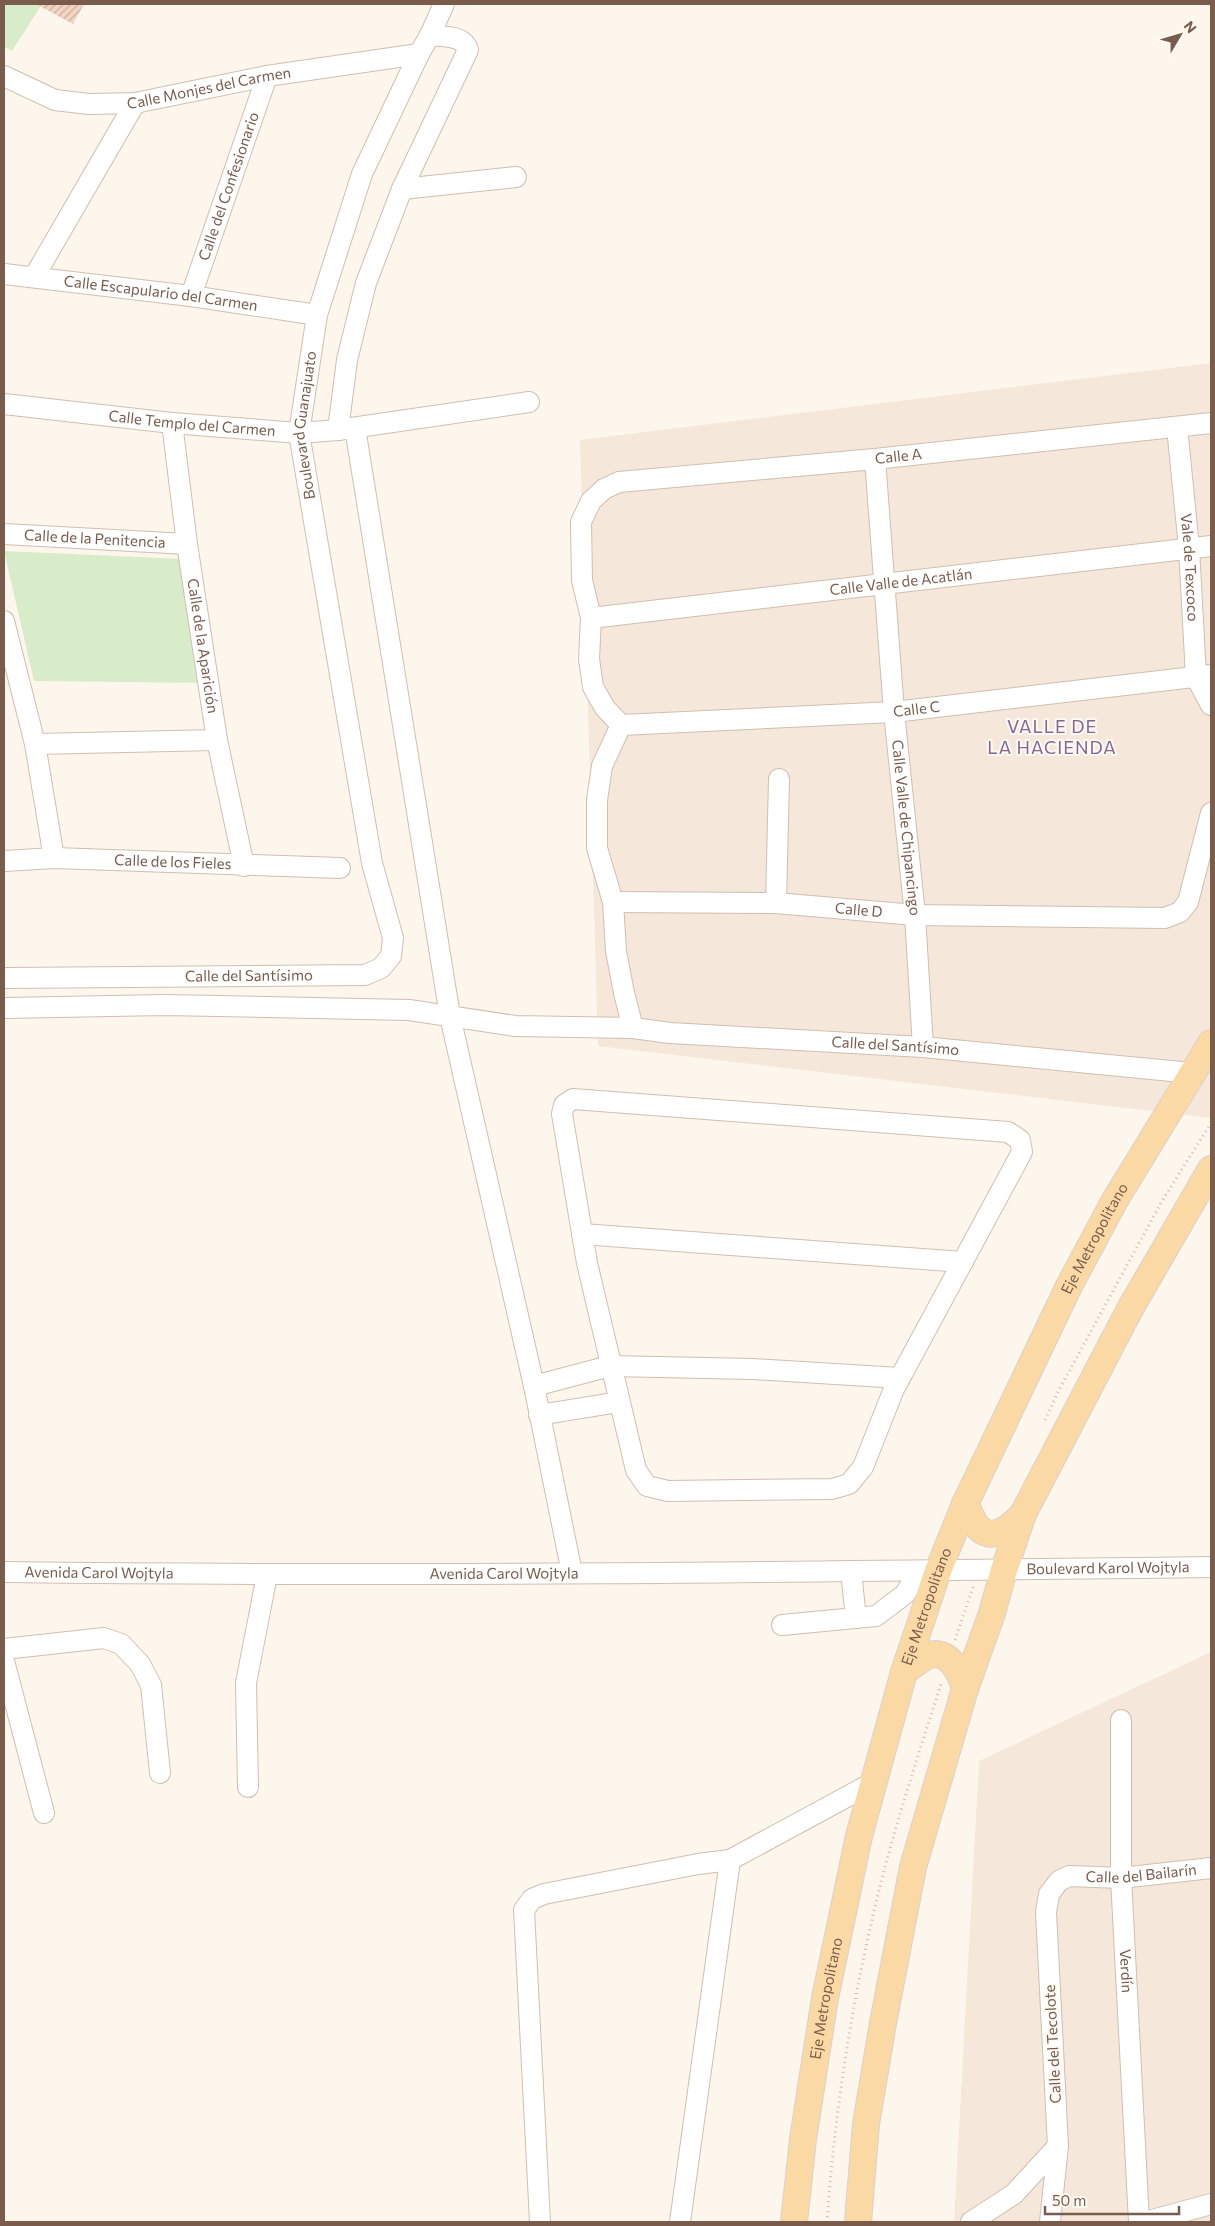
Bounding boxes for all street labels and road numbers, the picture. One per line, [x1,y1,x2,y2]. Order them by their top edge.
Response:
street label: Calle Monjes del Carmen [127,63,292,111]
street label: Calle del Confesionario [194,109,262,263]
street label: Calle Escapulario del Carmen [63,271,259,314]
street label: Boulevard Guanajuato [289,350,319,501]
street label: Calle Templo del Carmen [108,406,276,439]
street label: Calle A [874,444,923,467]
street label: Vale de Texcoco [1178,512,1203,622]
street label: Calle de la Penitencia [24,525,166,551]
street label: Calle Valle de Acatlán [829,564,973,598]
street label: Calle de la Aparición [184,577,223,715]
street label: Calle C [892,697,941,720]
street label: Calle Valle de Chipancingo [889,739,925,916]
street label: Calle de los Fieles [114,850,232,872]
street label: Calle D [834,898,883,920]
street label: Calle del Santísimo [185,965,313,984]
street label: Calle del Santísimo [831,1032,960,1058]
street label: Eje Metropolitano [1057,1179,1131,1297]
street label: Eje Metropolitano [897,1545,955,1668]
street label: Boulevard Karol Wojtyla [1026,1557,1190,1577]
street label: Avenida Carol Wojtyla [24,1562,174,1582]
street label: Avenida Carol Wojtyla [429,1563,579,1582]
street label: Calle del Bailarín [1085,1860,1198,1886]
street label: Eje Metropolitano [806,1936,845,2061]
street label: Verdín [1117,1948,1137,1993]
street label: Calle del Tecolote [1040,1984,1064,2104]

